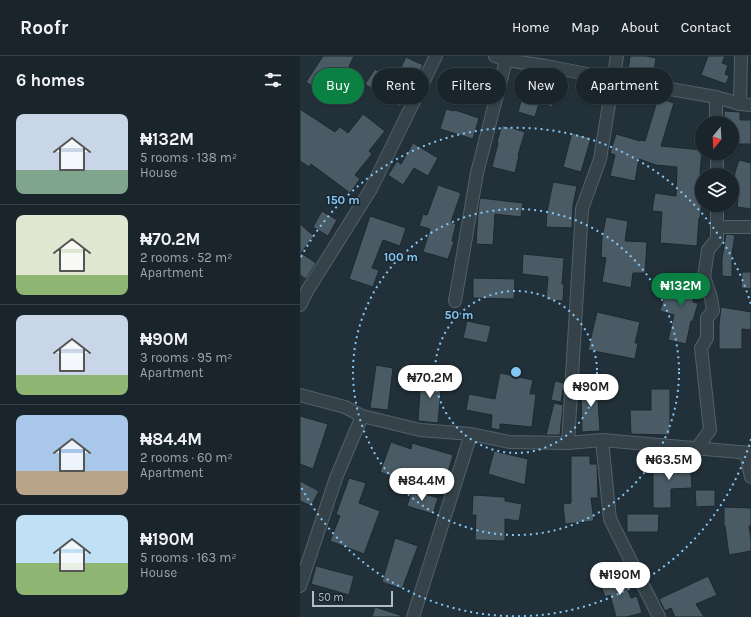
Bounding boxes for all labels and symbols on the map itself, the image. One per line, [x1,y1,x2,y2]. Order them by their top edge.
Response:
north arrow [695,116,739,160]
text: 150 m [326,193,360,207]
text: 100 m [384,250,418,264]
pin: ₦132M [653,273,709,307]
text: 50 m [445,308,474,322]
pin: ₦70.2M [397,365,463,399]
centre of rings [509,365,523,379]
pin: ₦90M [567,374,615,408]
pin: ₦63.5M [636,447,702,481]
pin: ₦84.4M [389,468,455,502]
pin: ₦190M [592,562,648,596]
scale bar [312,589,393,608]

